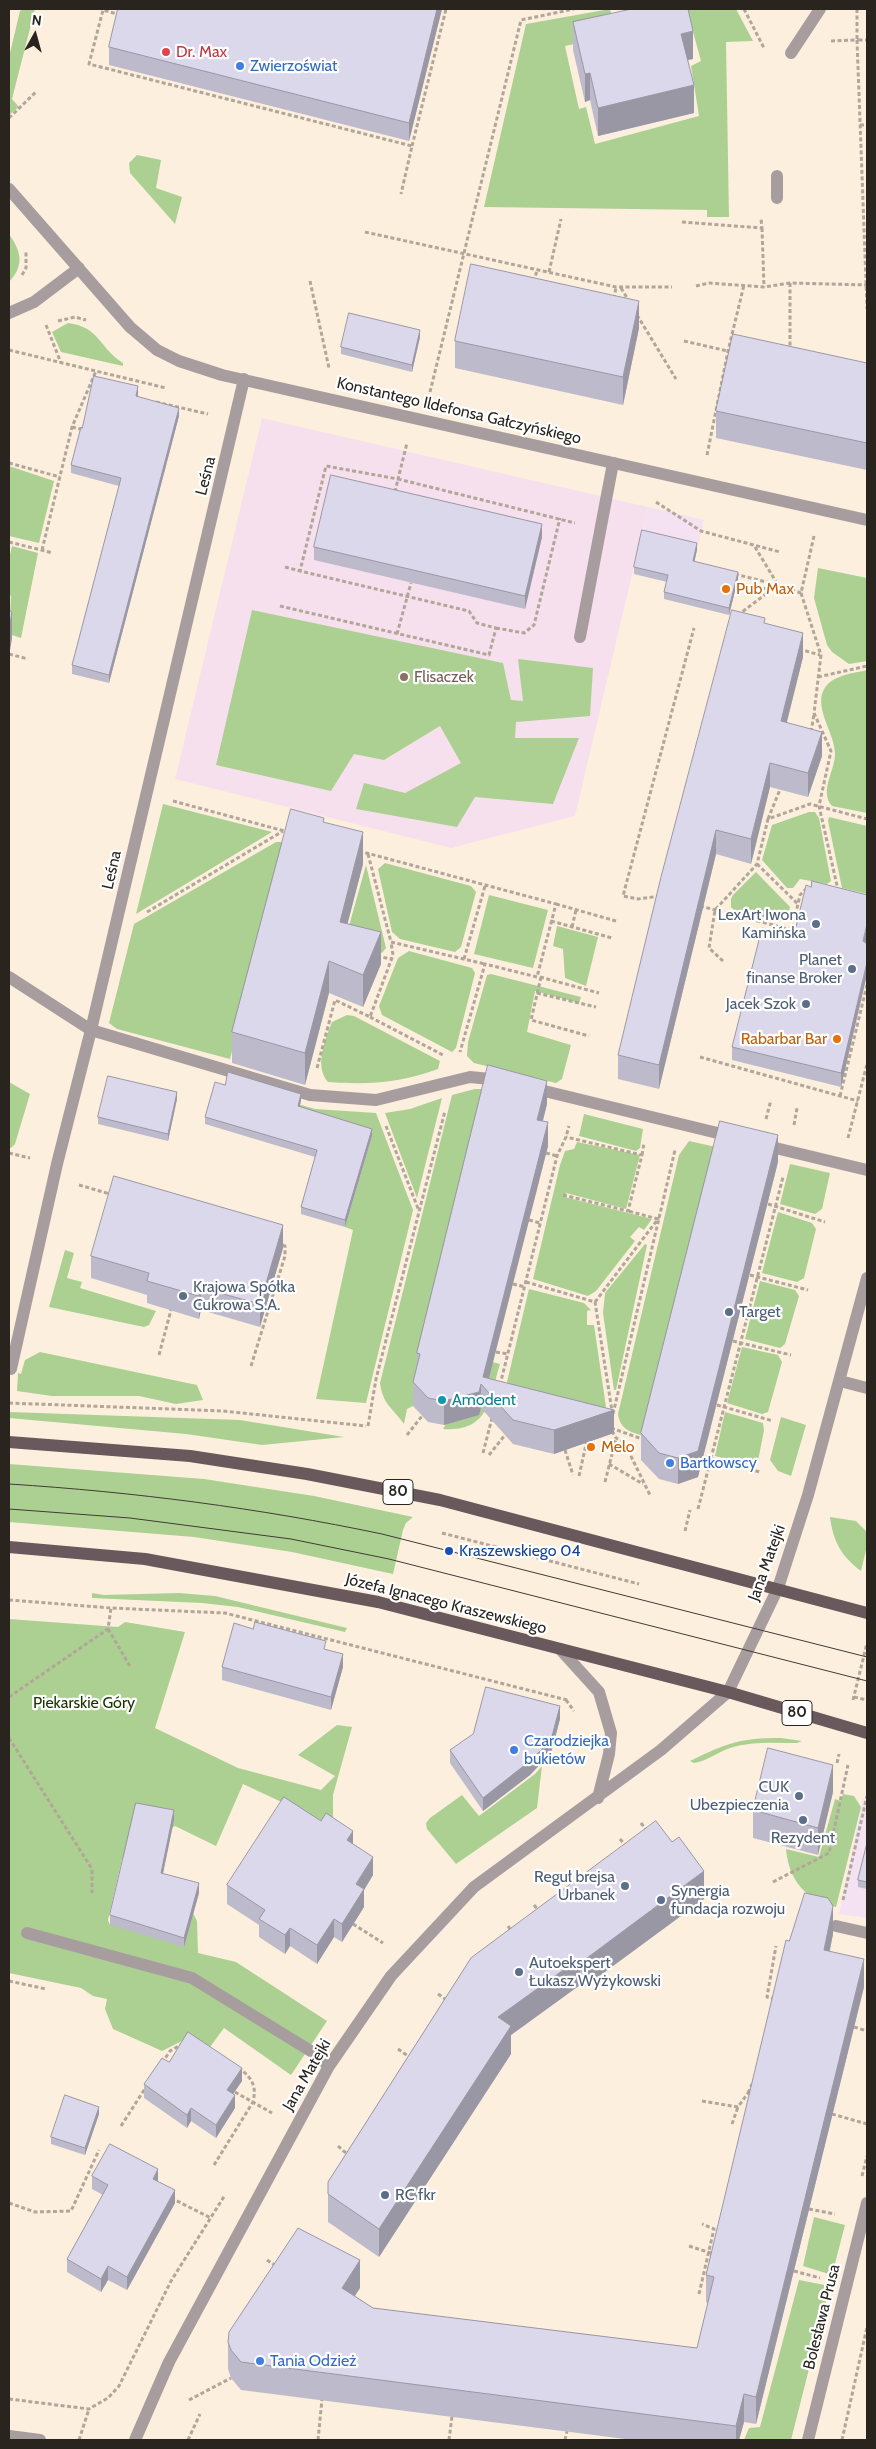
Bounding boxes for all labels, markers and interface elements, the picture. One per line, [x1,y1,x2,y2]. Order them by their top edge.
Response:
north arrow [10,10,60,60]
text: N [31,11,43,30]
place label: Dr. Max [176,42,227,62]
marker: Dr. Max [160,46,172,58]
place label: Zwierzoświat [250,56,337,76]
marker: Zwierzoświat [234,60,246,72]
street label: Konstantego Ildefonsa Gałczyńskiego [335,373,583,449]
street label: Leśna [192,455,220,497]
place label: Pub Max [736,579,794,599]
marker: Pub Max [720,583,732,595]
place label: Flisaczek [414,667,474,687]
marker: Flisaczek [398,671,410,683]
street label: Leśna [98,849,126,891]
place label: LexArt Iwona Kamińska [718,905,806,943]
marker: LexArt Iwona Kamińska [810,918,822,930]
place label: Planet finanse Broker [746,950,842,988]
marker: Planet finanse Broker [846,963,858,975]
place label: Jacek Szok [726,994,796,1014]
marker: Jacek Szok [800,998,812,1010]
place label: Rabarbar Bar [741,1029,827,1049]
marker: Rabarbar Bar [831,1033,843,1045]
place label: Krajowa Spółka Cukrowa S.A. [193,1277,295,1315]
marker: Krajowa Spółka Cukrowa S.A. [177,1290,189,1302]
place label: Target [739,1302,781,1322]
marker: Target [723,1306,735,1318]
place label: Amodent [452,1390,516,1410]
marker: Amodent [436,1394,448,1406]
place label: Melo [601,1437,634,1457]
marker: Melo [585,1441,597,1453]
place label: Bartkowscy [680,1453,757,1473]
marker: Bartkowscy [664,1457,676,1469]
road number: 80 [383,1480,413,1504]
street label: Jana Matejki [744,1522,790,1604]
place label: Kraszewskiego 04 [459,1541,581,1561]
marker: Kraszewskiego 04 [443,1545,455,1557]
street label: Józefa Ignacego Kraszewskiego [344,1570,548,1638]
park label: Piekarskie Góry [33,1693,135,1713]
road number: 80 [782,1700,812,1726]
place label: Czarodziejka bukietów [524,1731,609,1769]
marker: Czarodziejka bukietów [508,1744,520,1756]
place label: CUK Ubezpieczenia [690,1777,789,1815]
marker: CUK Ubezpieczenia [793,1790,805,1802]
marker: Rezydent [797,1814,809,1826]
place label: Rezydent [771,1828,835,1848]
place label: Reguł brejsa Urbanek [534,1867,615,1905]
marker: Reguł brejsa Urbanek [619,1880,631,1892]
place label: Synergia fundacja rozwoju [671,1881,785,1919]
marker: Synergia fundacja rozwoju [655,1894,667,1906]
place label: Autoekspert Łukasz Wyżykowski [529,1953,661,1991]
marker: Autoekspert Łukasz Wyżykowski [513,1966,525,1978]
street label: Jana Matejki [279,2036,335,2114]
place label: RC fkr [395,2185,436,2205]
marker: RC fkr [379,2189,391,2201]
street label: Bolesława Prusa [800,2262,844,2372]
place label: Tania Odzież [270,2351,357,2371]
marker: Tania Odzież [254,2355,266,2367]

